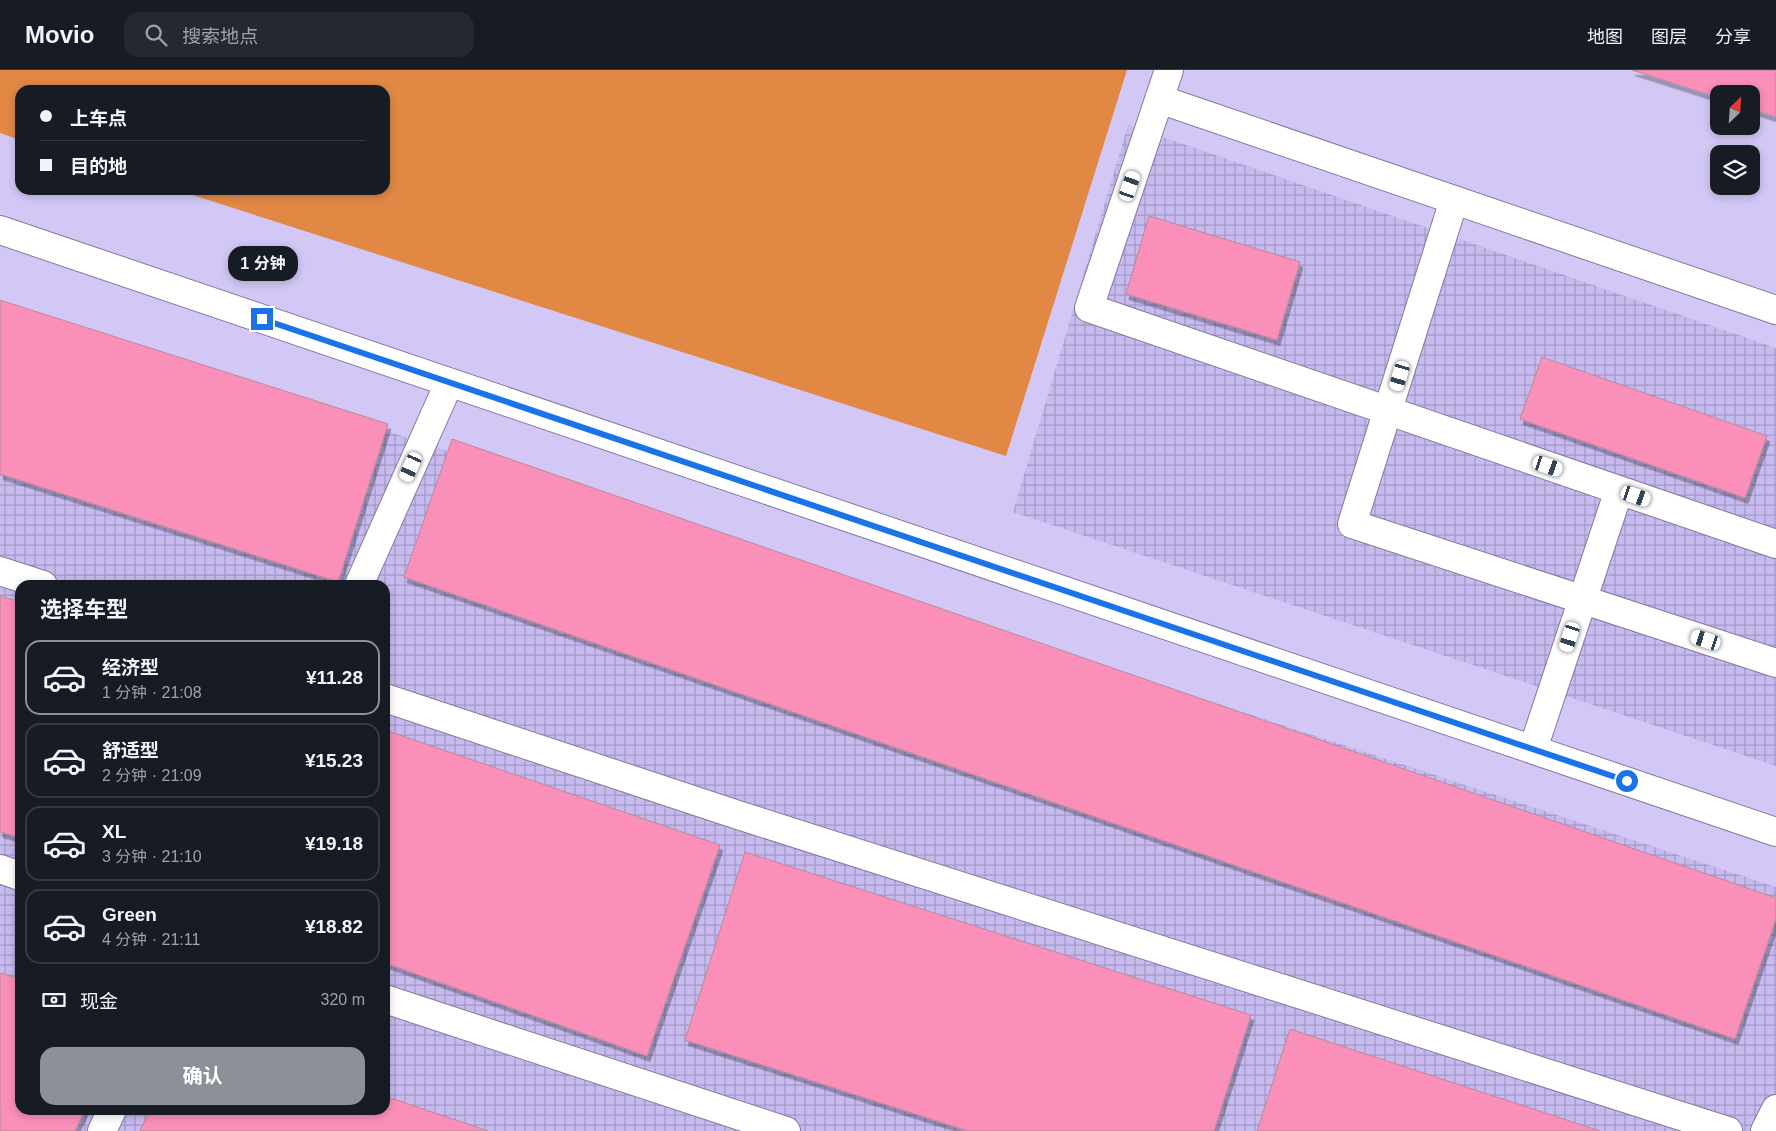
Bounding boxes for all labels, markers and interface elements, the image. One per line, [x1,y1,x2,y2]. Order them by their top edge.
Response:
search box [124,12,474,57]
text: Movio [25,21,94,48]
icon: search [142,21,170,49]
text: 搜索地点 [182,26,258,47]
text: 地图 [1587,27,1623,47]
text: 图层 [1651,27,1687,47]
text: 分享 [1715,27,1751,47]
north arrow [1710,85,1760,135]
map controls [1710,85,1760,195]
text: 上车点 [70,108,127,129]
button: layers [1710,145,1760,195]
text: 目的地 [70,156,127,177]
car [1118,169,1141,203]
callout: 1 分钟 [227,246,297,282]
text: 1 分钟 [240,255,286,272]
route end [251,308,273,330]
car [1388,359,1411,393]
car [398,450,423,484]
car [1531,454,1564,478]
car [1619,484,1652,508]
text: 选择车型 [40,597,128,622]
car [1558,620,1581,654]
car [1689,628,1722,652]
icon: car [42,655,87,700]
text: 经济型 [102,657,159,678]
text: ¥11.28 [306,667,363,688]
text: 1 分钟 · 21:08 [102,684,202,701]
icon: car [42,738,87,783]
text: 舒适型 [102,740,159,761]
text: ¥15.23 [305,750,363,771]
text: 2 分钟 · 21:09 [102,767,202,784]
route start [1616,770,1638,792]
icon: car [42,821,87,866]
text: XL [102,821,126,842]
text: ¥19.18 [305,833,363,854]
text: 3 分钟 · 21:10 [102,848,202,865]
icon: car [42,904,87,949]
text: Green [102,904,157,925]
text: ¥18.82 [305,916,363,937]
text: 4 分钟 · 21:11 [102,931,200,948]
icon: cash [40,986,68,1014]
text: 现金 [80,991,118,1012]
text: 320 m [321,991,365,1008]
button: 确认 [40,1047,365,1105]

